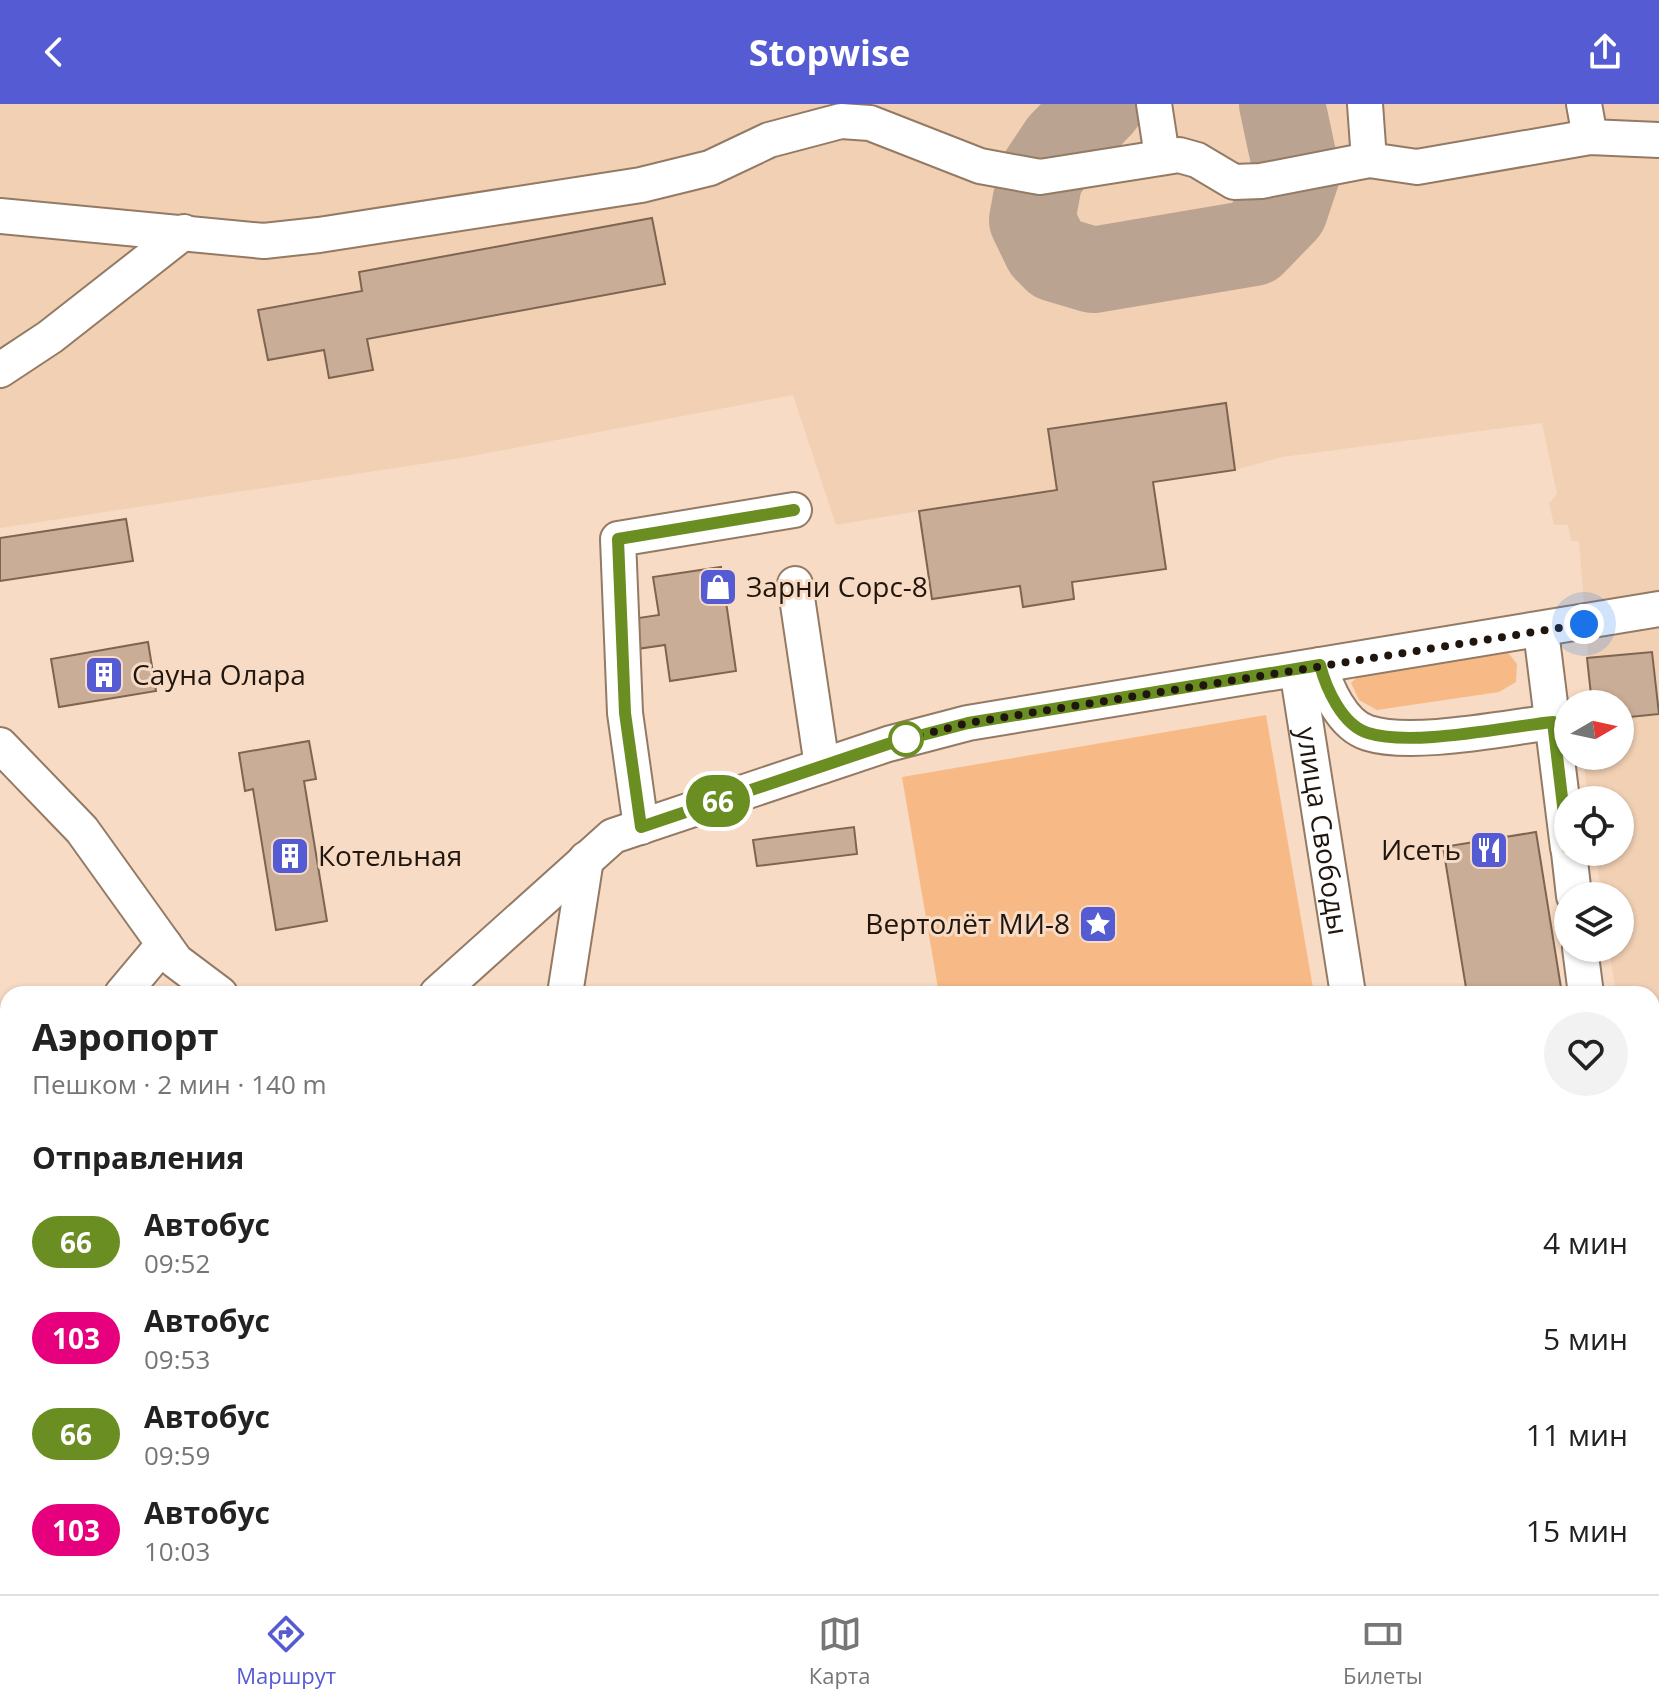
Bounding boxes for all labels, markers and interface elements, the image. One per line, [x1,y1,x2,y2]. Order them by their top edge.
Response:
text: Stopwise [749,28,910,77]
icon: back [32,30,76,74]
icon: share [1583,30,1627,74]
shop icon: Зарни Сорс-8 [697,566,739,608]
place label: Зарни Сорс-8 [746,567,928,605]
your location [1564,604,1604,644]
building icon: Сауна Олара [83,654,125,696]
place label: Сауна Олара [132,655,306,693]
north arrow [1554,690,1634,770]
map controls [1554,690,1634,962]
unlabelled marker [889,722,923,756]
street label: улица Свободы [1288,724,1358,937]
line badge: 66 [682,775,754,827]
text: 66 [702,782,734,820]
button: locate [1554,786,1634,866]
restaurant icon: Исеть [1468,829,1510,871]
place label: Исеть [1381,830,1461,868]
building icon: Котельная [269,835,311,877]
place label: Котельная [318,836,462,874]
button: layers [1554,882,1634,962]
place icon: Вертолёт МИ-8 [1077,903,1119,945]
place label: Вертолёт МИ-8 [865,904,1070,942]
text: Аэропорт [32,1010,219,1062]
button: heart [1544,1012,1628,1096]
text: Пешком · 2 мин · 140 m [32,1066,327,1102]
text: Отправления [32,1137,244,1178]
text: Автобус [144,1204,270,1245]
text: 4 мин [1543,1222,1628,1263]
text: 66 [60,1223,92,1261]
text: 09:52 [144,1245,210,1281]
text: Автобус [144,1300,270,1341]
text: 5 мин [1543,1318,1628,1359]
text: 103 [52,1319,100,1357]
text: 09:53 [144,1341,210,1377]
text: Автобус [144,1396,270,1437]
text: 11 мин [1526,1414,1628,1455]
text: 66 [60,1415,92,1453]
text: 09:59 [144,1437,210,1473]
text: Автобус [144,1492,270,1533]
text: 15 мин [1526,1510,1628,1551]
text: 103 [52,1511,100,1549]
text: 10:03 [144,1533,210,1569]
tab: Маршрут [236,1612,336,1690]
tab: Карта [809,1612,870,1690]
tab: Билеты [1343,1612,1423,1690]

